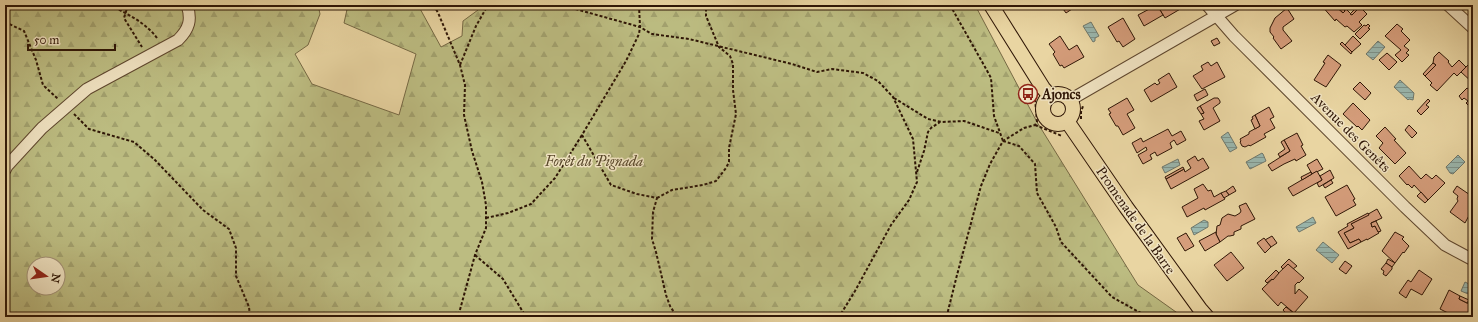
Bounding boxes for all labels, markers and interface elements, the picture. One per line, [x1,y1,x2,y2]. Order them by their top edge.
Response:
scale bar [28,26,115,52]
text: 50 m [34,33,59,47]
bus stop icon: Ajoncs [1017,83,1039,105]
place label: Ajoncs [1041,86,1081,104]
street label: Avenue des Genêts [1307,88,1394,176]
park label: Forêt du Pignada [544,153,643,170]
street label: Promenade de la Barre [1092,163,1179,277]
north arrow [26,256,66,296]
text: N [48,272,63,285]

